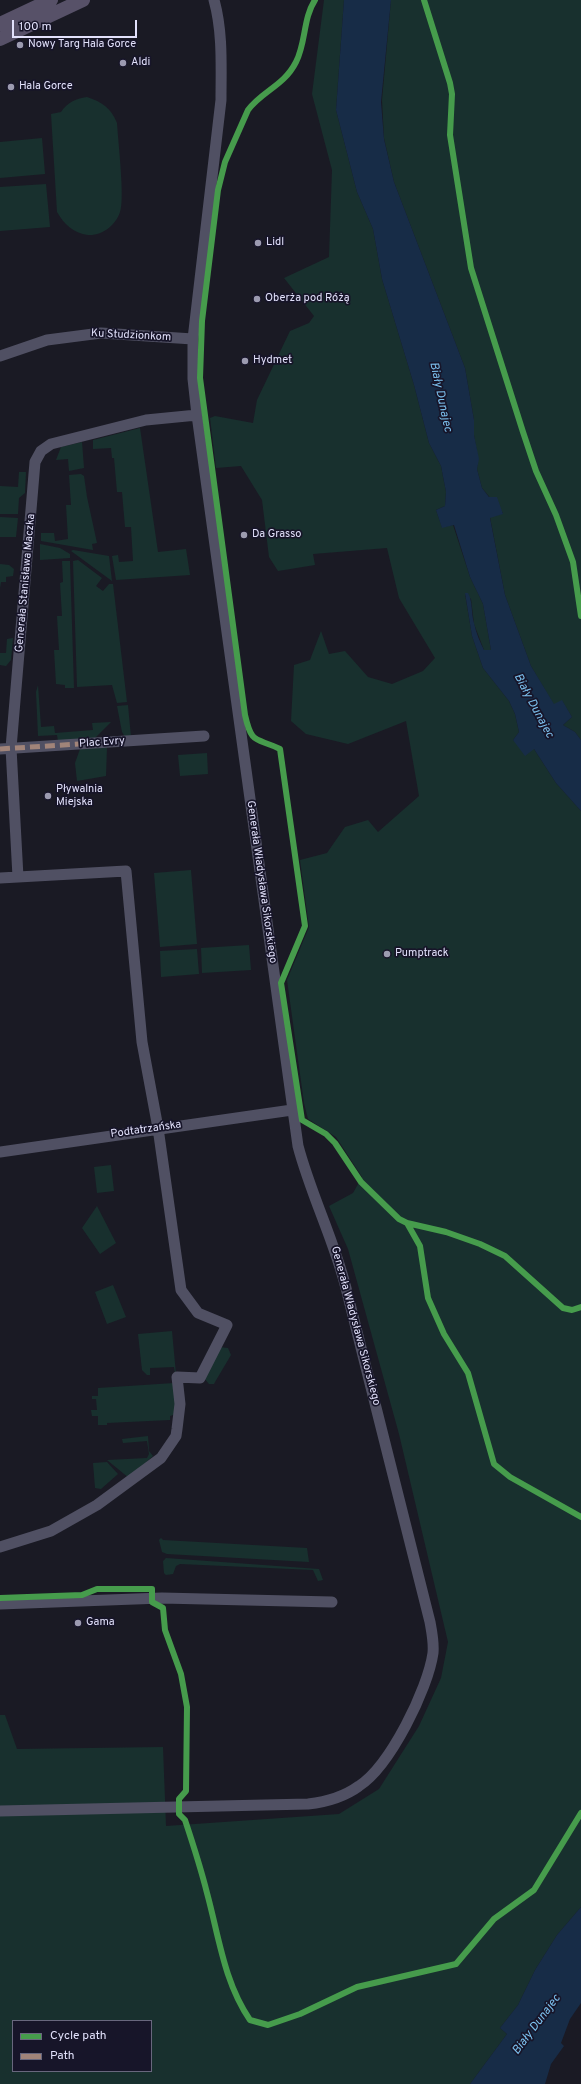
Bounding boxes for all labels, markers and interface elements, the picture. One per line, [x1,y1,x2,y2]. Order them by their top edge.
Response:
scale bar [14,12,139,38]
text: 100 m [19,19,52,35]
place label: Nowy Targ Hala Gorce [28,38,136,52]
marker: Nowy Targ Hala Gorce [15,40,25,50]
place label: Aldi [131,56,150,70]
marker: Aldi [118,58,128,68]
place label: Hala Gorce [19,80,73,94]
marker: Hala Gorce [6,82,16,92]
place label: Lidl [266,236,284,250]
marker: Lidl [253,238,263,248]
place label: Oberża pod Różą [265,292,350,306]
marker: Oberża pod Różą [252,294,262,304]
street label: Ku Studzionkom [91,327,171,345]
place label: Hydmet [253,354,292,368]
marker: Hydmet [240,356,250,366]
water label: Biały Dunajec [426,361,454,433]
street label: Generała Stanisława Maczka [13,513,39,653]
place label: Da Grasso [252,528,301,542]
marker: Da Grasso [239,530,249,540]
water label: Biały Dunajec [510,671,556,741]
street label: Plac Evry [79,735,125,751]
place label: Pływalnia Miejska [56,783,103,809]
marker: Pływalnia Miejska [43,791,53,801]
street label: Generała Władysława Sikorskiego [243,800,279,964]
place label: Pumptrack [395,947,449,961]
marker: Pumptrack [382,949,392,959]
street label: Podtatrzańska [110,1119,182,1141]
street label: Generała Władysława Sikorskiego [327,1245,383,1407]
place label: Gama [86,1616,115,1630]
marker: Gama [73,1618,83,1628]
water label: Biały Dunajec [510,1992,564,2058]
legend [12,2020,152,2072]
text: Cycle path [50,2028,107,2044]
text: Path [50,2048,75,2064]

